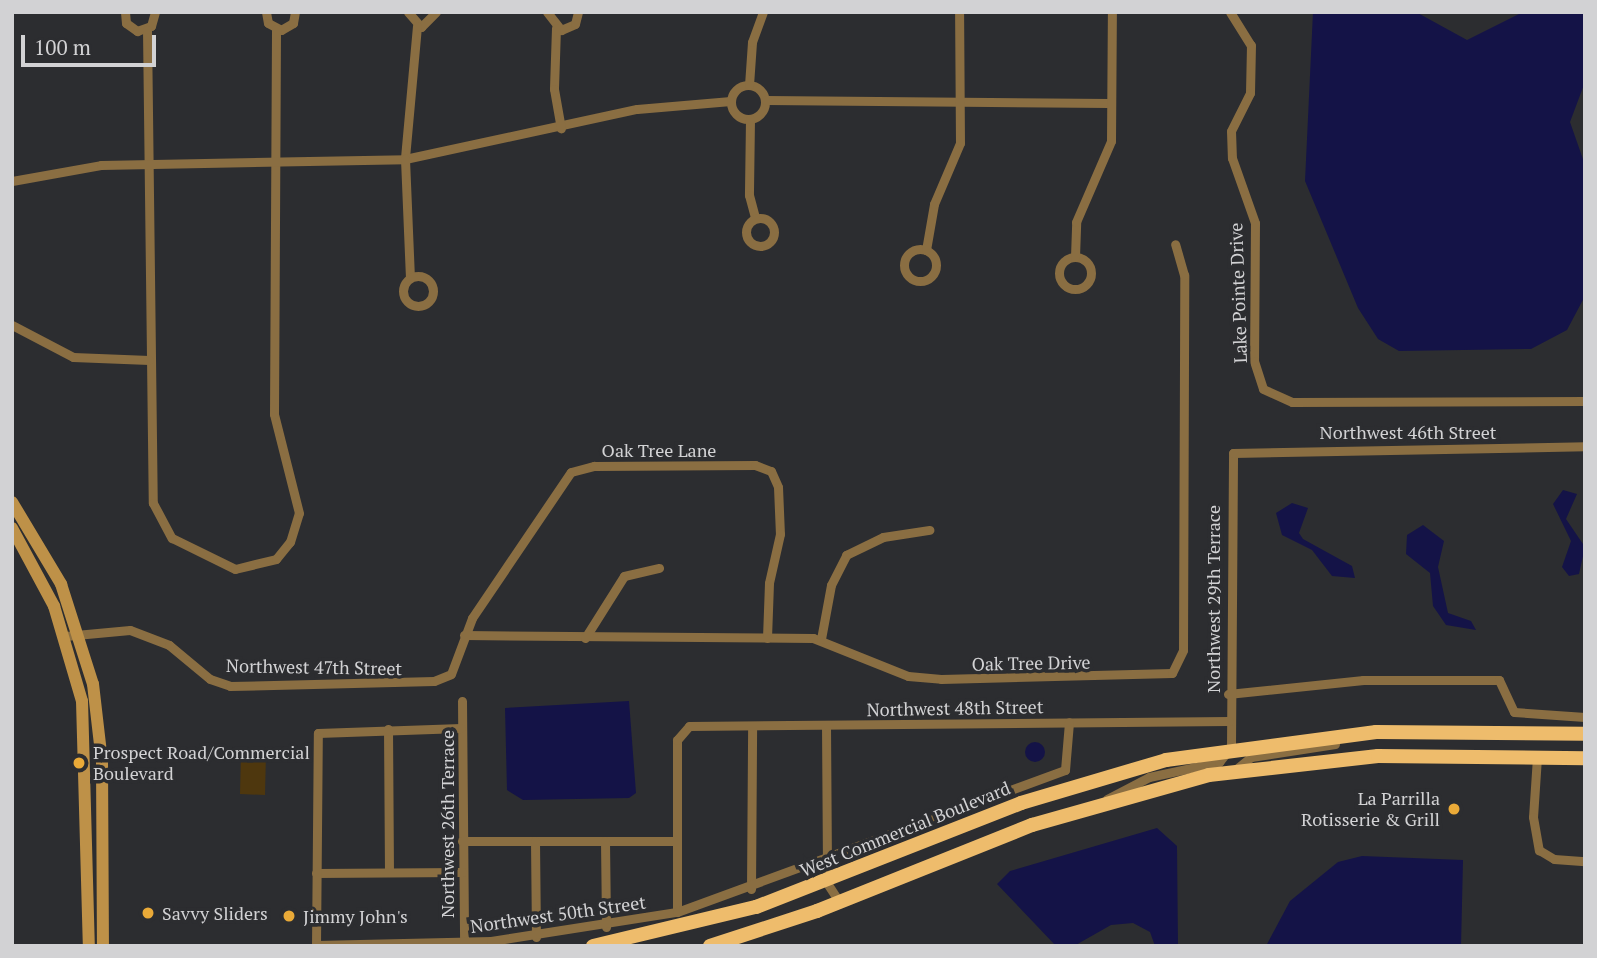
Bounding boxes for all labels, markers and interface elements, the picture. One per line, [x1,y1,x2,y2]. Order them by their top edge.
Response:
scale bar [24,21,159,65]
text: 100 m [34,33,91,61]
street label: Lake Pointe Drive [1225,222,1251,364]
street label: Northwest 46th Street [1320,421,1496,443]
street label: Oak Tree Lane [602,439,716,461]
street label: Northwest 29th Terrace [1202,505,1224,693]
street label: Oak Tree Drive [971,651,1091,675]
street label: Northwest 47th Street [226,655,402,679]
street label: Northwest 48th Street [866,696,1044,720]
street label: Northwest 26th Terrace [436,730,458,918]
place label: Prospect Road/Commercial Boulevard [93,742,310,784]
marker: Prospect Road/Commercial Boulevard [71,755,87,771]
street label: West Commercial Boulevard [797,777,1013,881]
place label: La Parrilla Rotisserie & Grill [1301,788,1440,830]
marker: La Parrilla Rotisserie & Grill [1446,801,1462,817]
street label: Northwest 50th Street [469,891,647,937]
place label: Savvy Sliders [162,902,268,924]
marker: Savvy Sliders [140,905,156,921]
place label: Jimmy John's [303,905,408,927]
marker: Jimmy John's [281,908,297,924]

